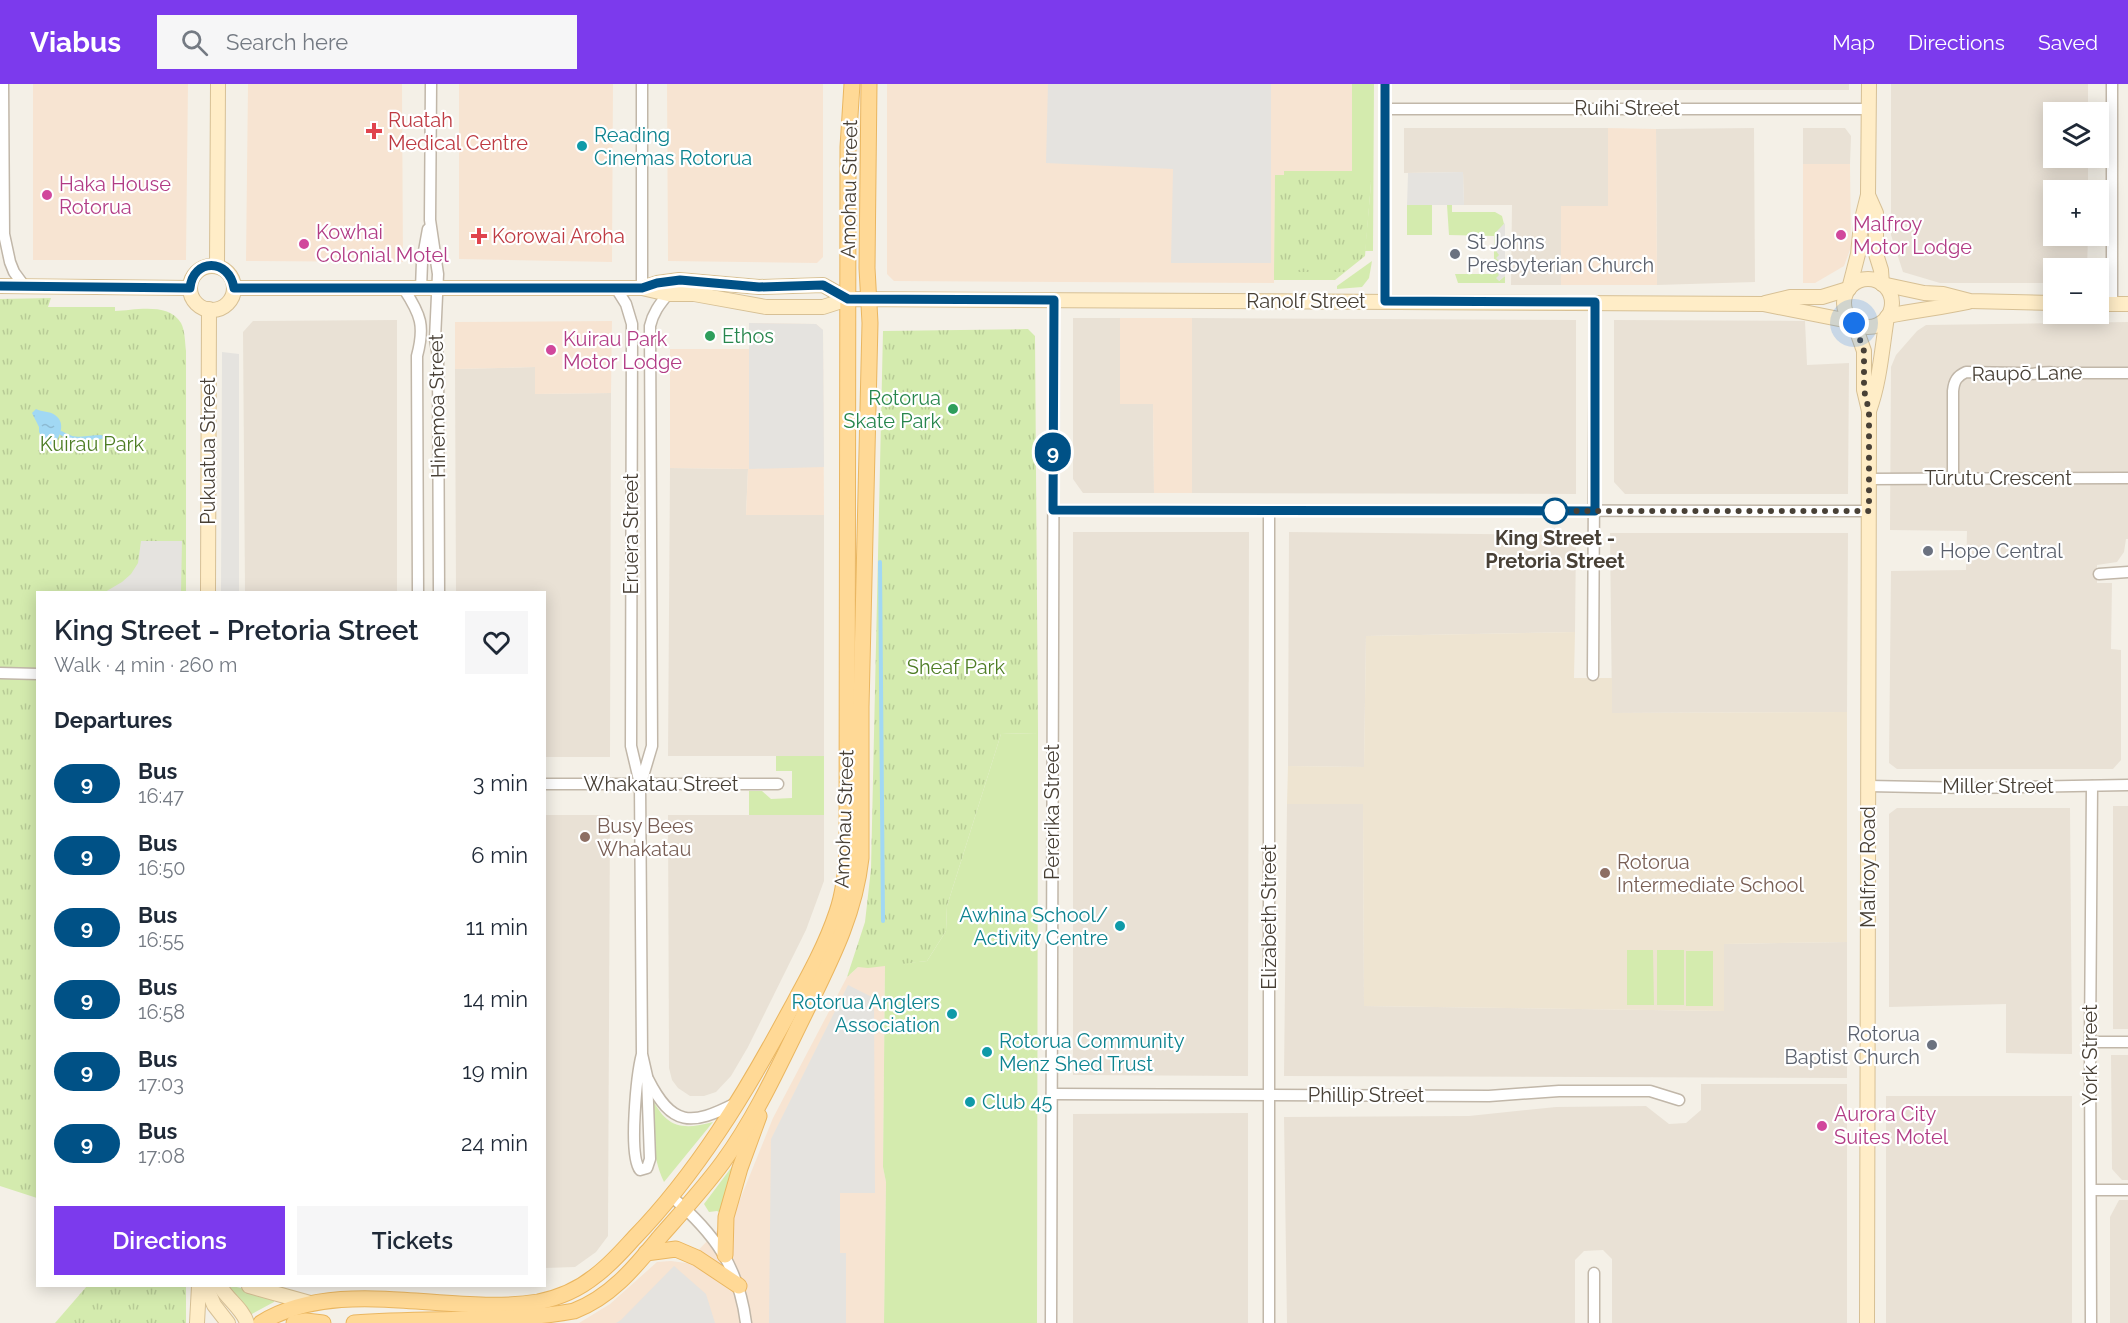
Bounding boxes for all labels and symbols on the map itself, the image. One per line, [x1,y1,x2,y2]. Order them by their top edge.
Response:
street label: Ruihi Street [1574,96,1680,120]
place label: Ruatah Medical Centre [388,108,528,155]
street label: Amohau Street [836,119,862,259]
marker: Ruatah Medical Centre [365,122,383,140]
place label: Reading Cinemas Rotorua [594,123,752,170]
marker: Reading Cinemas Rotorua [575,139,589,153]
place label: Haka House Rotorua [59,172,171,219]
marker: Haka House Rotorua [40,188,54,202]
place label: Malfroy Motor Lodge [1853,212,1972,259]
place label: Kowhai Colonial Motel [316,220,449,267]
place label: Korowai Aroha [492,224,625,248]
marker: Korowai Aroha [470,227,488,245]
marker: Malfroy Motor Lodge [1834,228,1848,242]
place label: St Johns Presbyterian Church [1467,230,1654,277]
marker: Kowhai Colonial Motel [297,237,311,251]
marker: St Johns Presbyterian Church [1448,247,1462,261]
street label: Ranolf Street [1246,289,1366,313]
your location [1839,308,1869,338]
place label: Ethos [722,324,774,348]
place label: Kuirau Park Motor Lodge [563,327,682,374]
marker: Ethos [703,329,717,343]
street label: Hinemoa Street [424,333,450,478]
marker: Kuirau Park Motor Lodge [544,343,558,357]
street label: Raupō Lane [1971,360,2083,386]
street label: Pukuatua Street [196,377,220,525]
place label: Rotorua Skate Park [843,386,941,433]
marker: Rotorua Skate Park [946,402,960,416]
park label: Kuirau Park [40,432,145,456]
line badge: 9 [1034,432,1072,472]
street label: Tūrutu Crescent [1924,466,2072,490]
street label: Eruera Street [619,473,643,595]
marker: King Street - Pretoria Street [1542,498,1568,524]
place label: King Street - Pretoria Street [1485,526,1625,573]
place label: Hope Central [1940,539,2063,563]
marker: Hope Central [1921,544,1935,558]
park label: Sheaf Park [907,655,1006,679]
street label: Pererika Street [1040,744,1064,880]
street label: Amohau Street [830,749,858,889]
street label: Whakatau Street [584,772,739,796]
street label: Miller Street [1942,774,2054,798]
street label: Malfroy Road [1856,806,1880,928]
place label: Busy Bees Whakatau [597,814,694,861]
marker: Busy Bees Whakatau [578,830,592,844]
street label: Elizabeth Street [1257,844,1281,990]
place label: Rotorua Intermediate School [1617,850,1804,897]
marker: Rotorua Intermediate School [1598,866,1612,880]
place label: Awhina School/ Activity Centre [959,903,1108,950]
marker: Awhina School/ Activity Centre [1113,919,1127,933]
place label: Rotorua Anglers Association [791,990,940,1037]
street label: York Street [2078,1004,2102,1106]
marker: Rotorua Anglers Association [945,1007,959,1021]
place label: Rotorua Baptist Church [1784,1022,1920,1069]
place label: Rotorua Community Menz Shed Trust [999,1029,1185,1076]
marker: Rotorua Baptist Church [1925,1038,1939,1052]
marker: Rotorua Community Menz Shed Trust [980,1045,994,1059]
street label: Phillip Street [1308,1083,1425,1107]
place label: Club 45 [982,1090,1052,1114]
marker: Club 45 [963,1095,977,1109]
place label: Aurora City Suites Motel [1834,1102,1949,1149]
marker: Aurora City Suites Motel [1815,1119,1829,1133]

